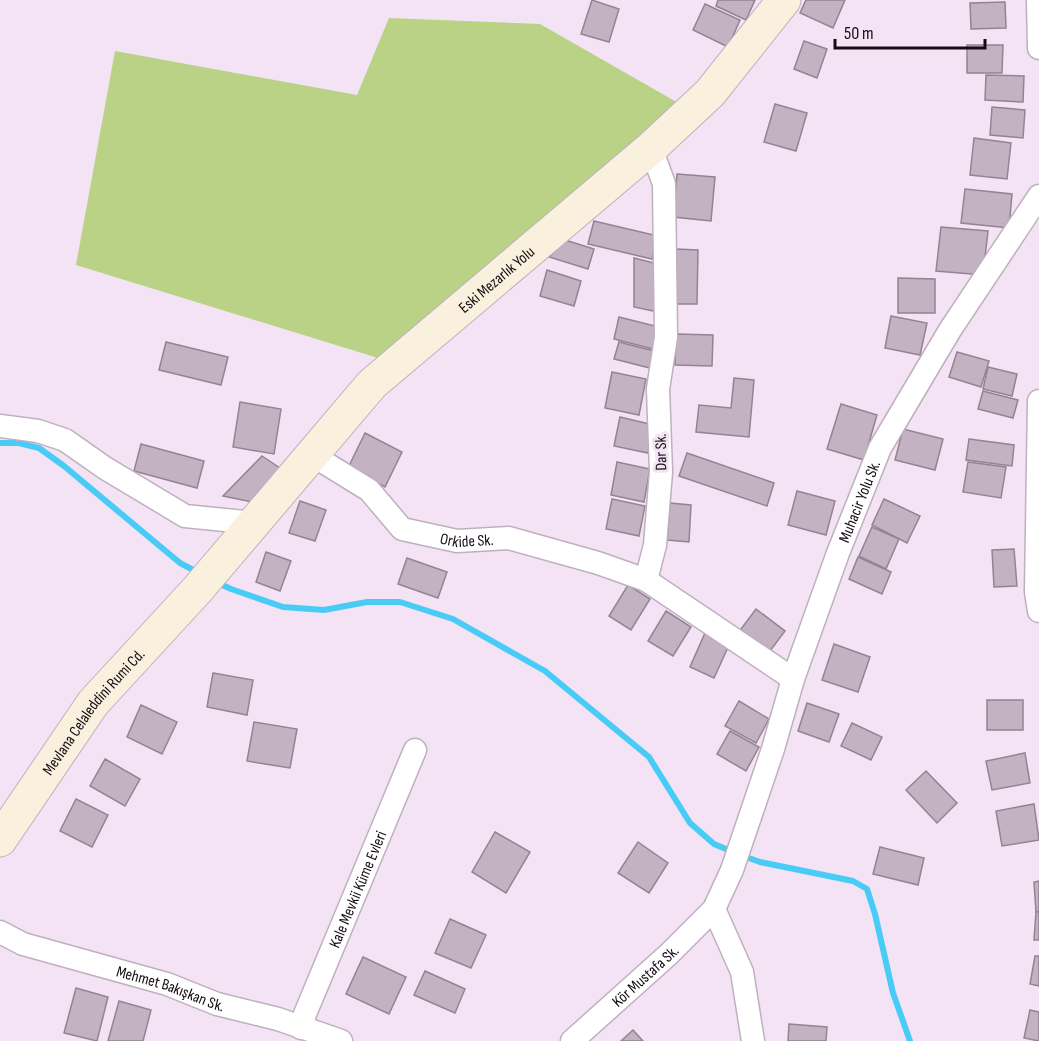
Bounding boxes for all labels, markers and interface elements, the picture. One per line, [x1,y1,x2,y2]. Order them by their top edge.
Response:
scale bar [835,12,985,50]
text: 50 m [844,23,874,44]
street label: Eski Mezarlık Yolu [455,243,539,318]
street label: Dar Sk. [652,433,671,471]
street label: Muhacir Yolu Sk. [835,458,885,545]
street label: Orkide Sk. [438,530,494,552]
street label: Mevlana Celaleddini Rumi Cd. [39,645,149,779]
street label: Kale Mevkii Küme Evleri [326,828,391,951]
street label: Kör Mustafa Sk. [609,942,683,1011]
street label: Mehmet Bakışkan Sk. [114,962,226,1016]

